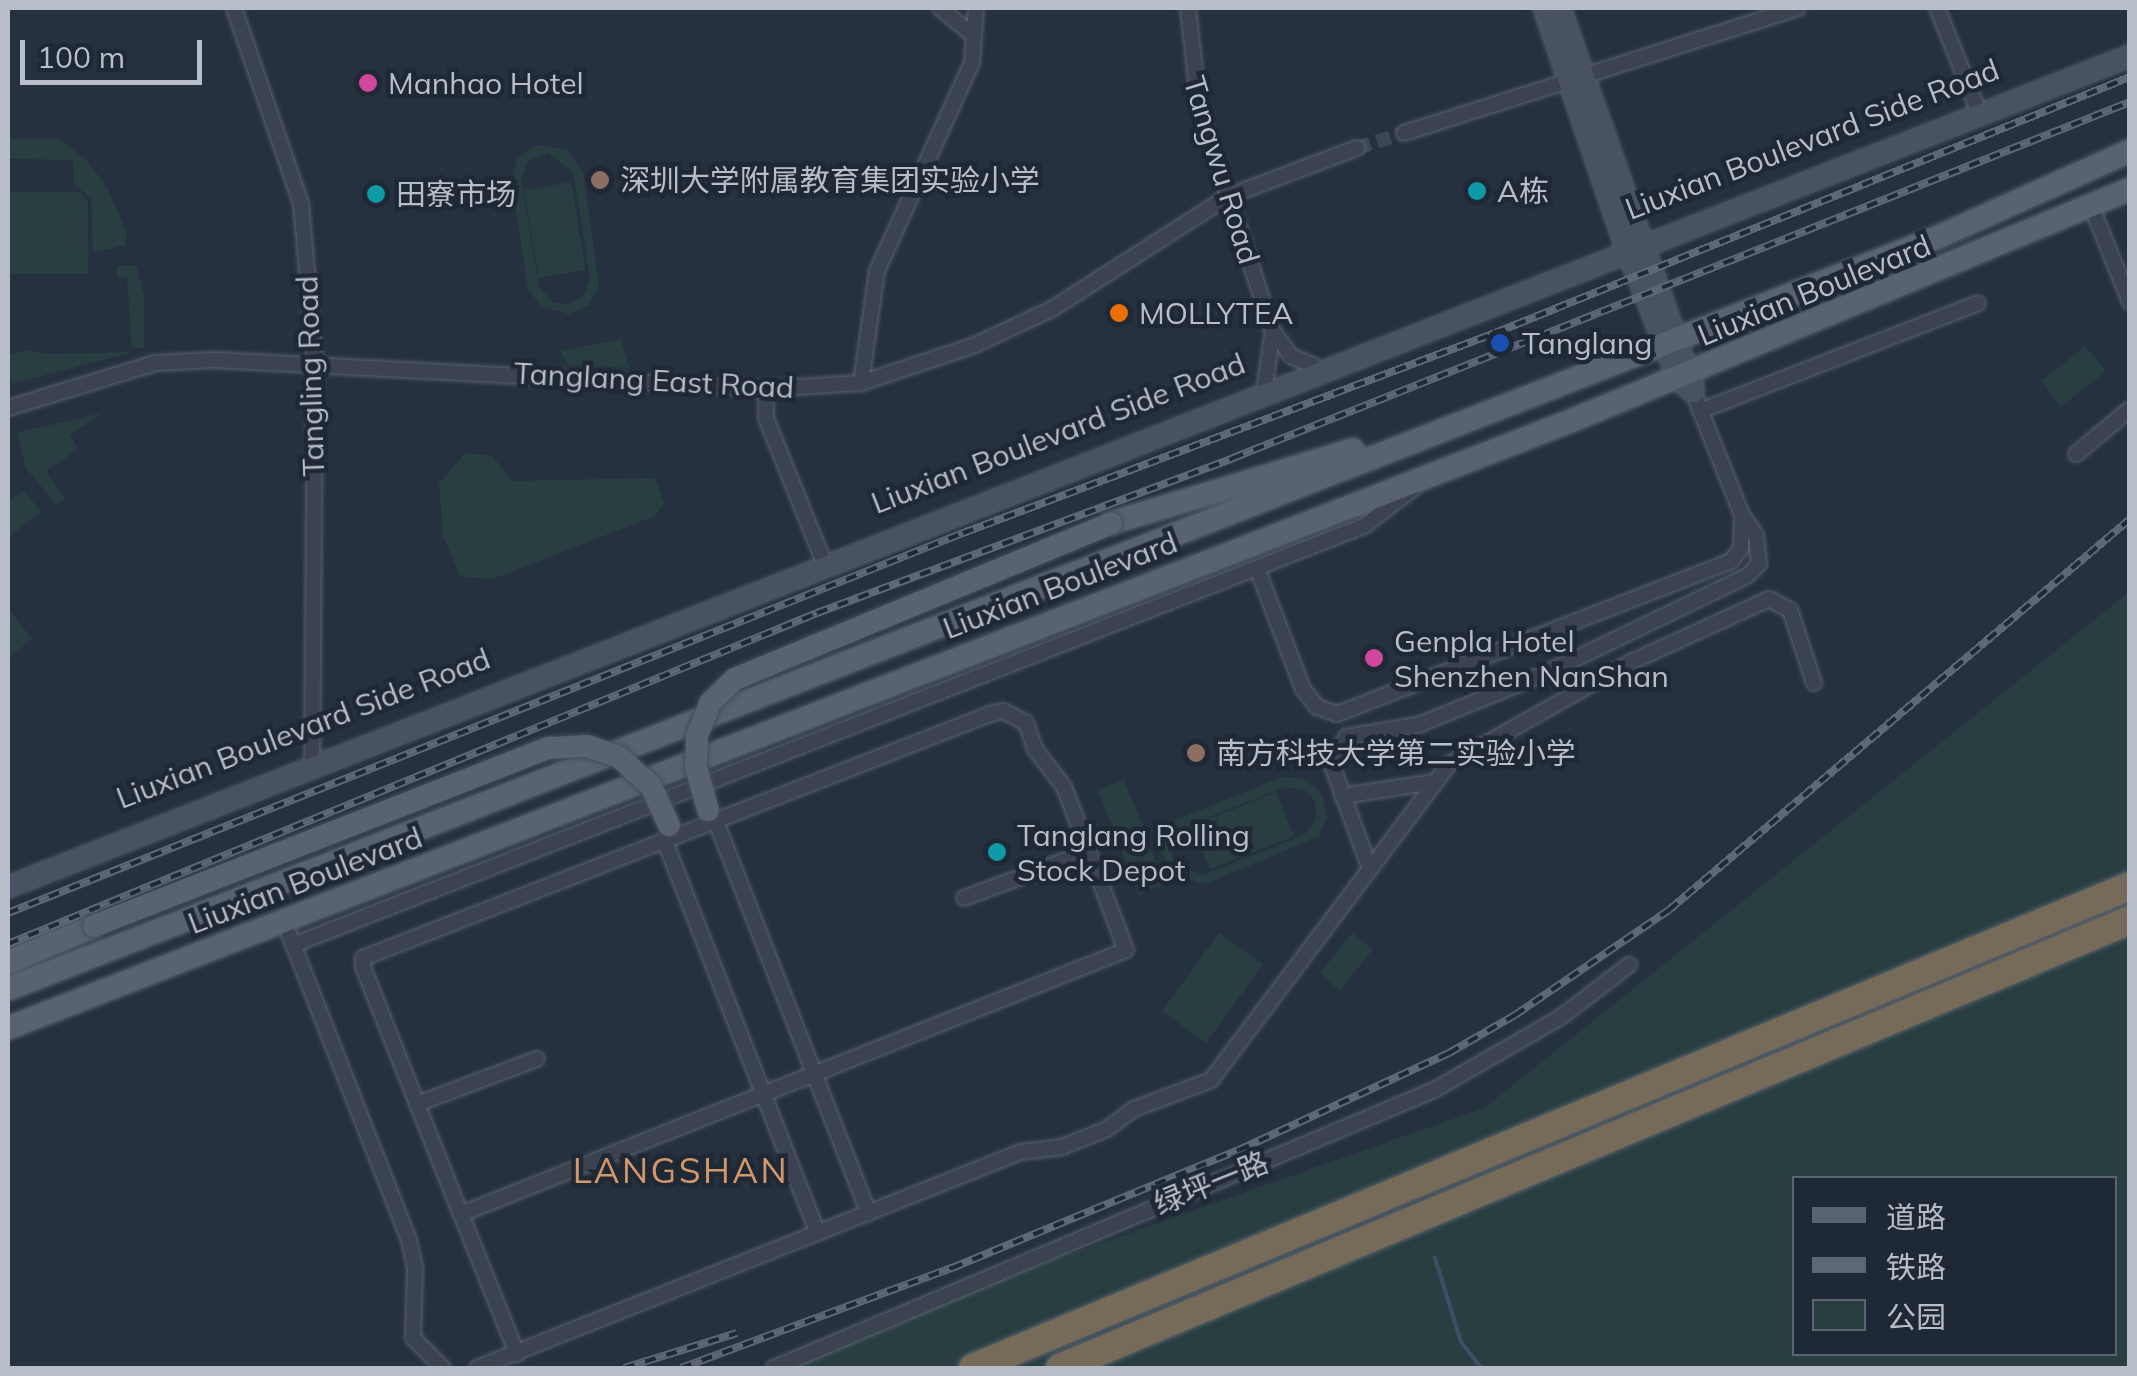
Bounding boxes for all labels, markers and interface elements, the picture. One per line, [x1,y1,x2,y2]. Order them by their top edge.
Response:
scale bar [25,20,208,82]
text: 100 m [37,38,125,76]
street label: Liuxian Boulevard Side Road [1620,51,2004,227]
place label: Manhao Hotel [388,65,584,101]
marker: Manhao Hotel [357,72,379,94]
street label: Tangwu Road [1176,72,1268,268]
place label: 深圳大学附属教育集团实验小学 [620,162,1040,198]
marker: 深圳大学附属教育集团实验小学 [589,169,611,191]
place label: A栋 [1497,173,1549,209]
place label: 田寮市场 [396,176,516,212]
marker: A栋 [1466,180,1488,202]
marker: 田寮市场 [365,183,387,205]
street label: Liuxian Boulevard [1692,227,1936,353]
street label: Tangling Road [289,275,331,477]
place label: MOLLYTEA [1139,295,1293,331]
marker: MOLLYTEA [1108,302,1130,324]
place label: Tanglang [1522,325,1652,361]
marker: Tanglang [1487,330,1513,356]
street label: Liuxian Boulevard Side Road [866,345,1250,521]
street label: Tanglang East Road [513,355,795,405]
street label: Liuxian Boulevard [938,524,1182,646]
place label: Genpla Hotel Shenzhen NanShan [1394,623,1669,694]
street label: Liuxian Boulevard Side Road [111,640,495,816]
marker: Genpla Hotel Shenzhen NanShan [1363,647,1385,669]
place label: 南方科技大学第二实验小学 [1216,735,1576,771]
marker: 南方科技大学第二实验小学 [1185,742,1207,764]
place label: Tanglang Rolling Stock Depot [1017,817,1250,888]
street label: Liuxian Boulevard [183,819,427,941]
marker: Tanglang Rolling Stock Depot [986,841,1008,863]
street label: 绿坪一路 [1149,1144,1273,1222]
district label: LANGSHAN [573,1149,789,1191]
legend [1792,1176,2117,1356]
text: 道路 [1886,1198,1946,1236]
text: 铁路 [1886,1248,1946,1286]
text: 公园 [1886,1298,1946,1336]

